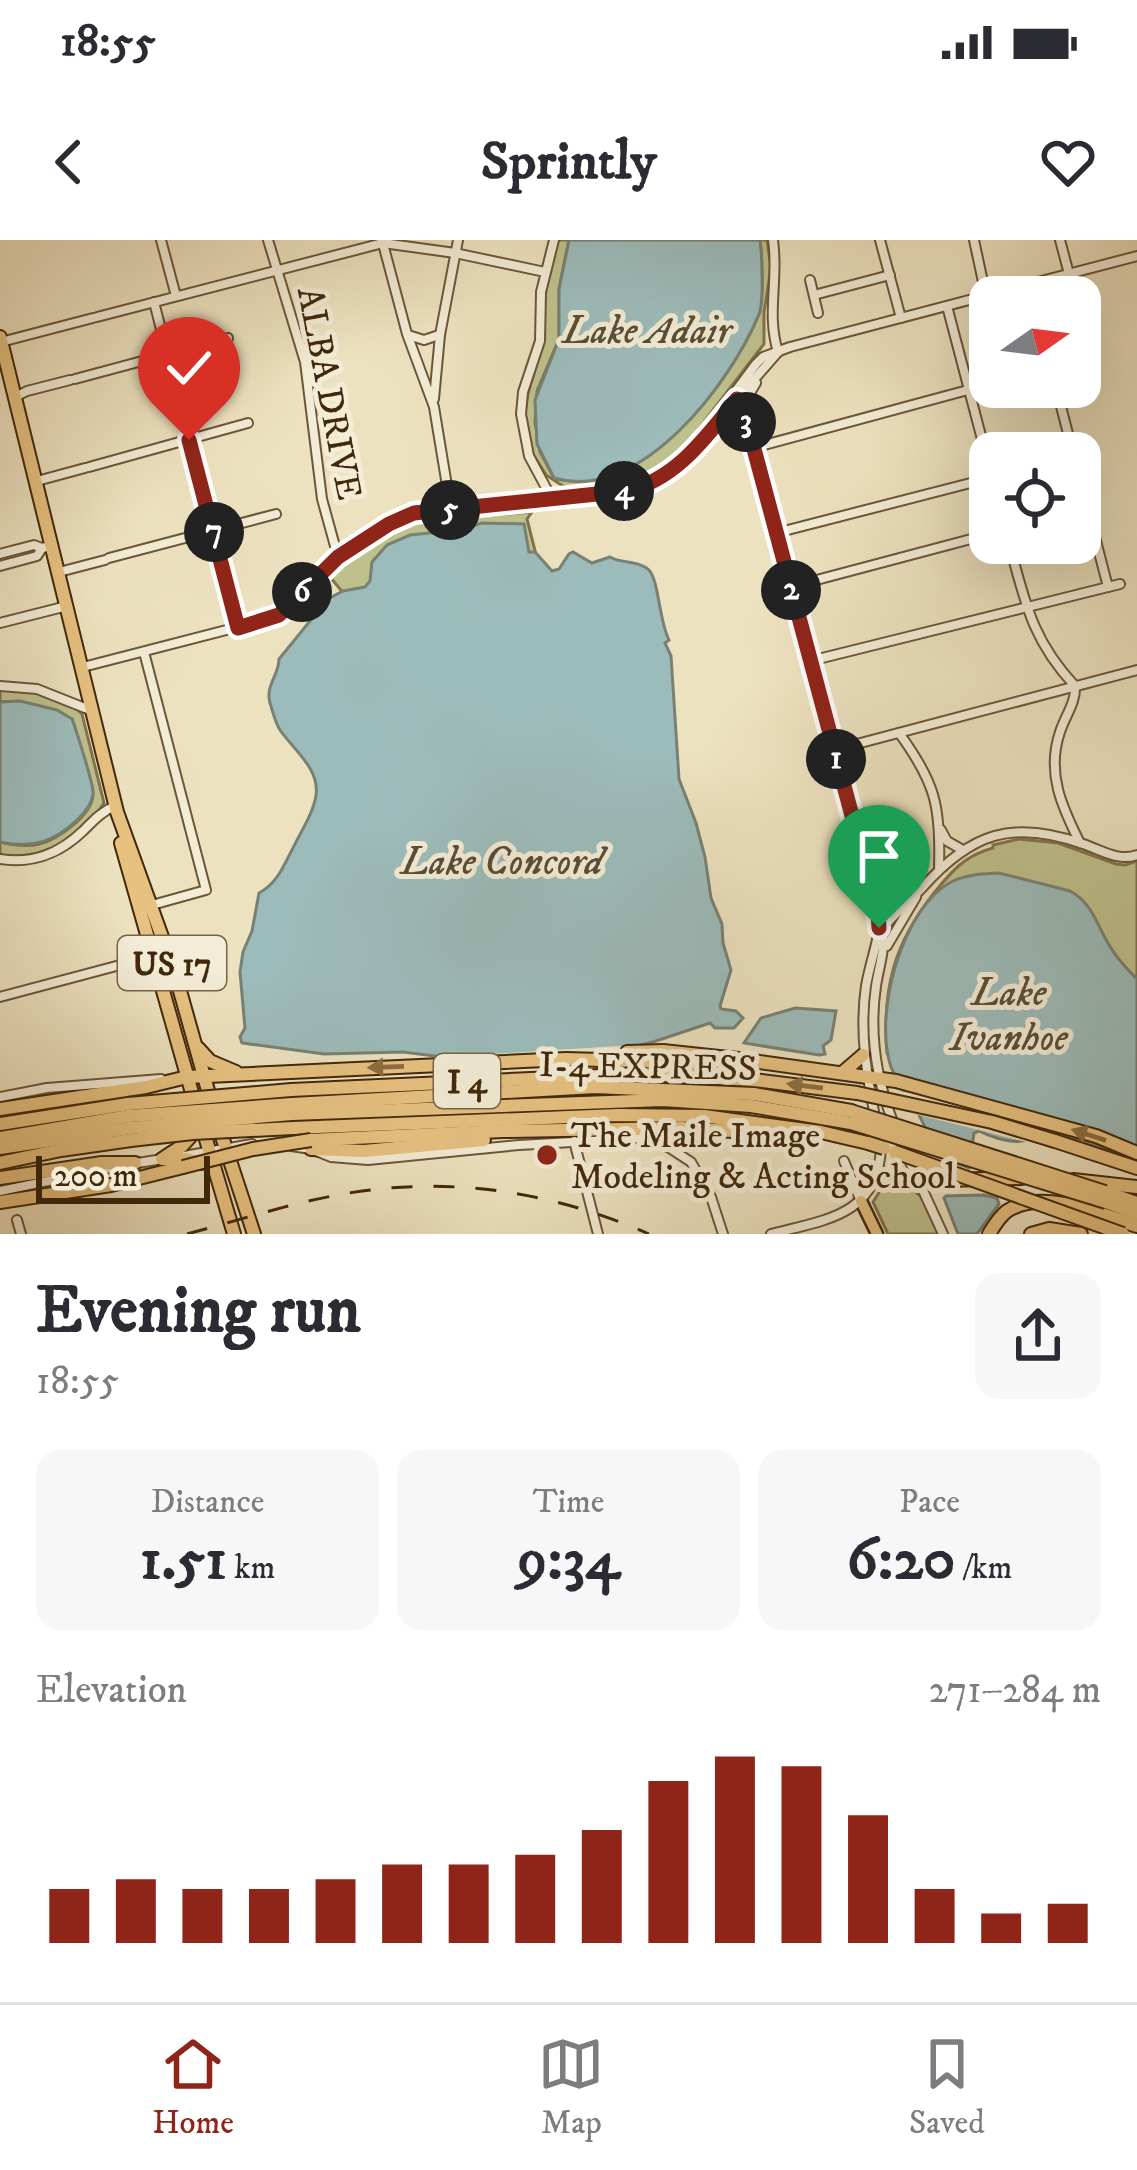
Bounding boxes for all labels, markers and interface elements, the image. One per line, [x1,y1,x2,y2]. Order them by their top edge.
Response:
text: 18:55 [60,14,156,70]
icon: back [36,129,102,195]
text: Sprintly [481,129,656,196]
icon: heart [1035,129,1101,195]
north arrow [969,276,1101,408]
map controls [969,276,1101,564]
street label: ALBA DRIVE [286,283,371,504]
water label: Lake Adair [561,307,734,356]
pin [138,317,240,440]
icon: check [156,335,222,401]
pin: 3 [716,392,776,452]
text: 3 [740,401,752,442]
button: locate [969,432,1101,564]
pin: 4 [594,461,654,521]
text: 4 [615,470,634,511]
pin: 5 [420,480,480,540]
text: 5 [442,489,458,530]
pin: 7 [184,502,244,562]
text: 7 [205,511,223,552]
pin: 2 [761,560,821,620]
pin: 6 [272,562,332,622]
text: 2 [783,569,799,610]
text: 6 [293,571,311,612]
pin: 1 [806,729,866,789]
text: 1 [830,738,842,779]
pin [828,805,930,928]
icon: arrive [846,823,912,889]
water label: Lake Concord [399,838,608,887]
road number: US 17 [118,936,226,990]
water label: Lake Ivanhoe [947,969,1069,1063]
street label: I-4 EXPRESS [539,1043,757,1092]
road number: I 4 [434,1054,500,1108]
one-way arrow [366,1058,404,1077]
one-way arrow [786,1077,823,1096]
place label: The Maile Image Modeling & Acting School [571,1114,956,1200]
one-way arrow [1070,1125,1107,1143]
marker: The Maile Image Modeling & Acting School [534,1142,560,1168]
scale bar [36,1150,210,1203]
text: 200 m [54,1156,138,1197]
text: Evening run [36,1271,361,1353]
button: share [975,1273,1101,1399]
text: 18:55 [36,1357,119,1406]
text: Distance [151,1482,264,1523]
text: Time [533,1482,604,1523]
text: Pace [899,1482,960,1523]
text: 1.51 [140,1523,227,1598]
text: 9:34 [517,1523,620,1598]
text: 6:20 [847,1523,955,1598]
text: km [227,1548,275,1589]
text: /km [955,1548,1012,1589]
text: Elevation [36,1666,187,1715]
text: 271–284 m [929,1666,1101,1715]
tab: Home [152,2031,234,2144]
tab: Map [538,2031,604,2144]
tab: Saved [909,2031,985,2144]

